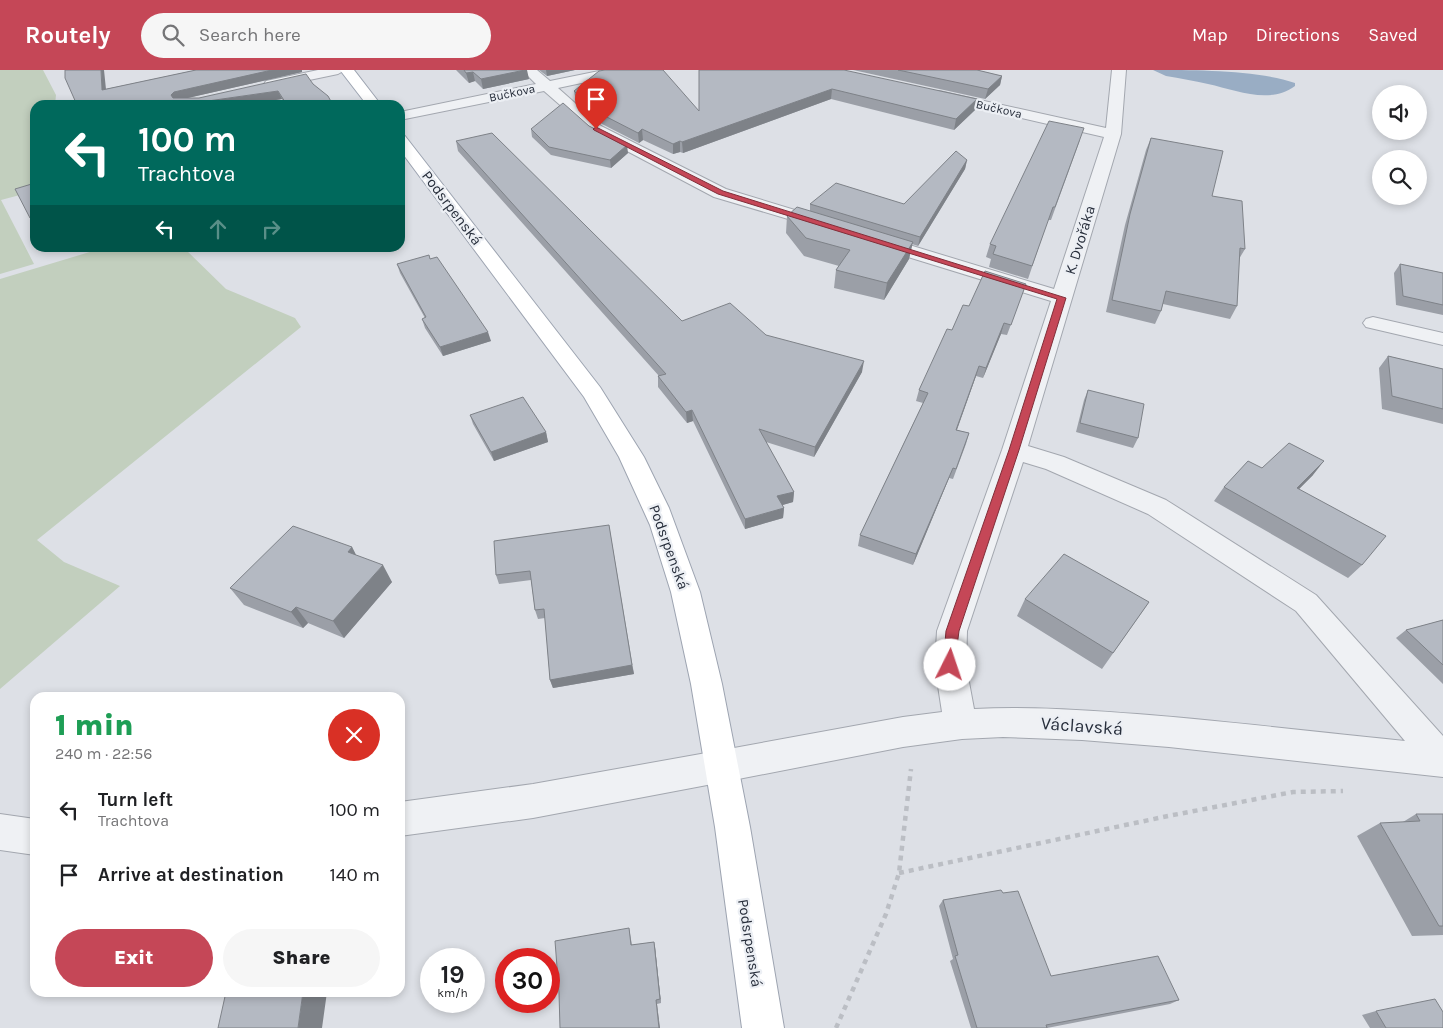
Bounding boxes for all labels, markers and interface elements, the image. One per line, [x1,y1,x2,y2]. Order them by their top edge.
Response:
search box [141,13,491,58]
text: Routely [25,21,111,49]
icon: search [159,21,187,49]
text: Search here [199,24,301,46]
text: Map [1192,24,1228,46]
text: Directions [1256,24,1340,46]
text: Saved [1368,24,1418,46]
pin [575,78,617,129]
street label: Bučkova [488,81,536,105]
icon: arrive [582,85,610,113]
map controls [1372,85,1427,205]
button: sound [1372,85,1427,140]
street label: Bučkova [975,97,1023,121]
text: 100 m [138,119,237,160]
icon: left [55,120,120,185]
button: search [1372,150,1427,205]
text: Trachtova [138,161,236,187]
street label: Podsrpenská [418,167,486,249]
street label: K. Dvořáka [1061,203,1099,277]
icon: left [151,215,179,243]
icon: ahead [204,215,232,243]
icon: right [257,215,285,243]
street label: Podsrpenská [645,502,693,592]
position arrow [923,638,975,690]
text: 1 min [55,707,134,743]
button: close [328,709,380,761]
street label: Václavská [1040,712,1124,740]
text: 240 m · 22:56 [55,744,152,763]
text: Turn left [98,789,173,811]
icon: left [55,796,83,824]
text: 100 m [329,799,380,821]
text: Trachtova [98,811,169,830]
icon: arrive [55,861,83,889]
text: Arrive at destination [98,864,284,886]
text: 140 m [330,864,380,886]
street label: Podsrpenská [734,898,766,988]
button: Exit [55,929,213,987]
button: Share [223,929,380,987]
speed limit sign: 30 [495,948,560,1013]
text: 19 [440,960,465,989]
text: km/h [437,986,468,1000]

